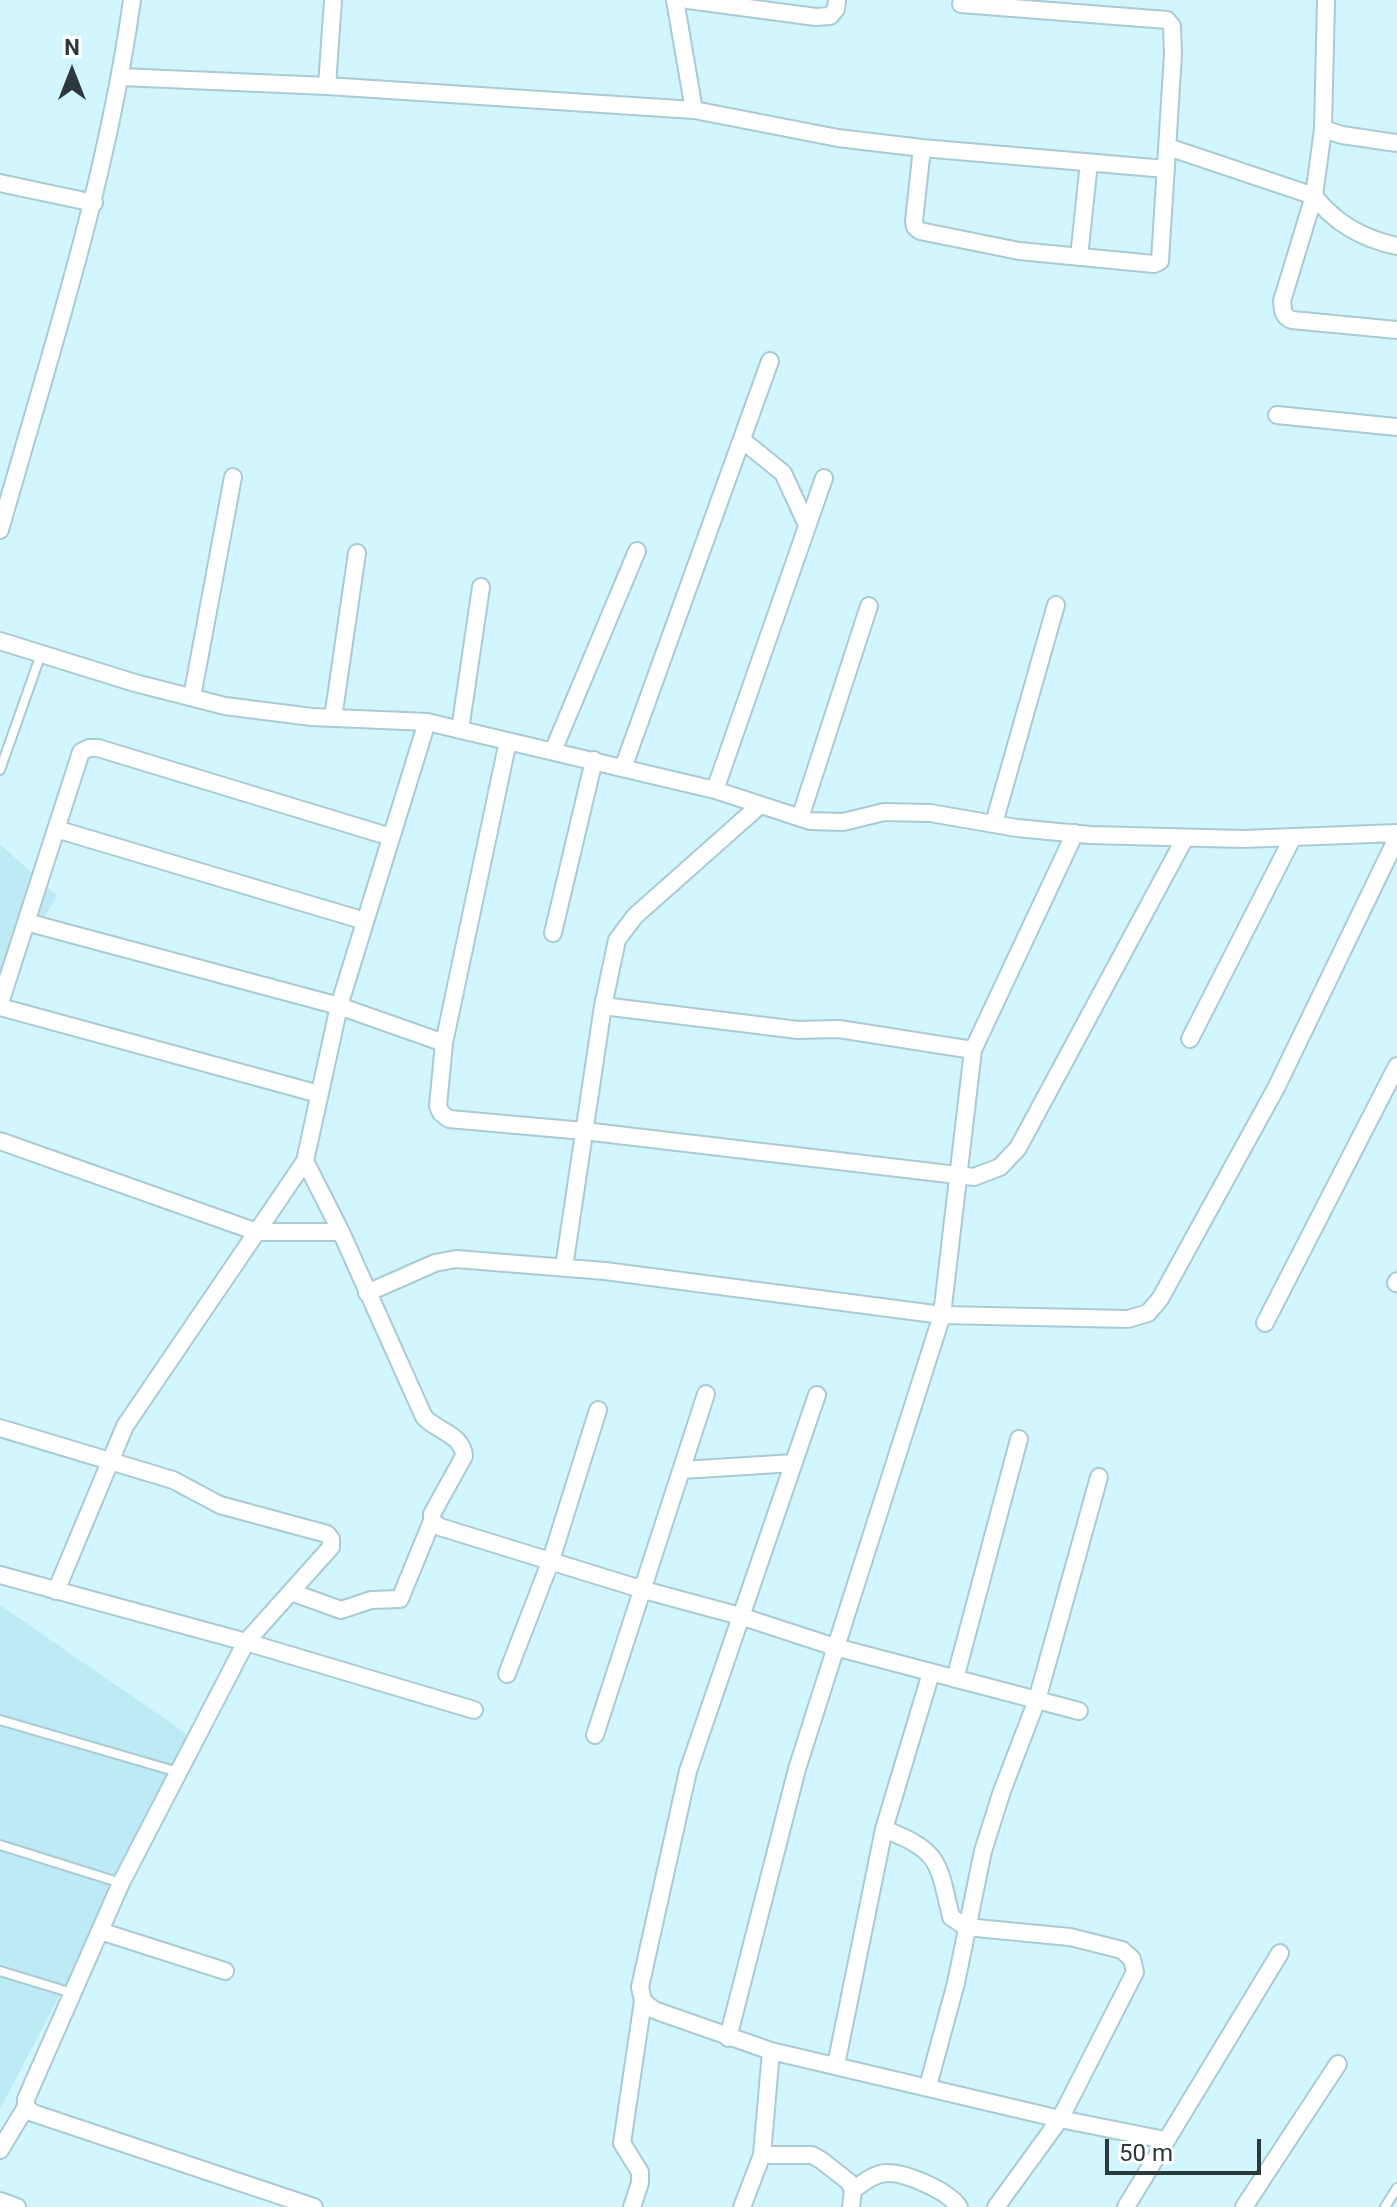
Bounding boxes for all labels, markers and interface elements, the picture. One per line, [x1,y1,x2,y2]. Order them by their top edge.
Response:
north arrow [32,32,112,112]
text: N [64,35,80,60]
scale bar [1109,2123,1265,2173]
text: 50 m [1119,2139,1173,2167]

